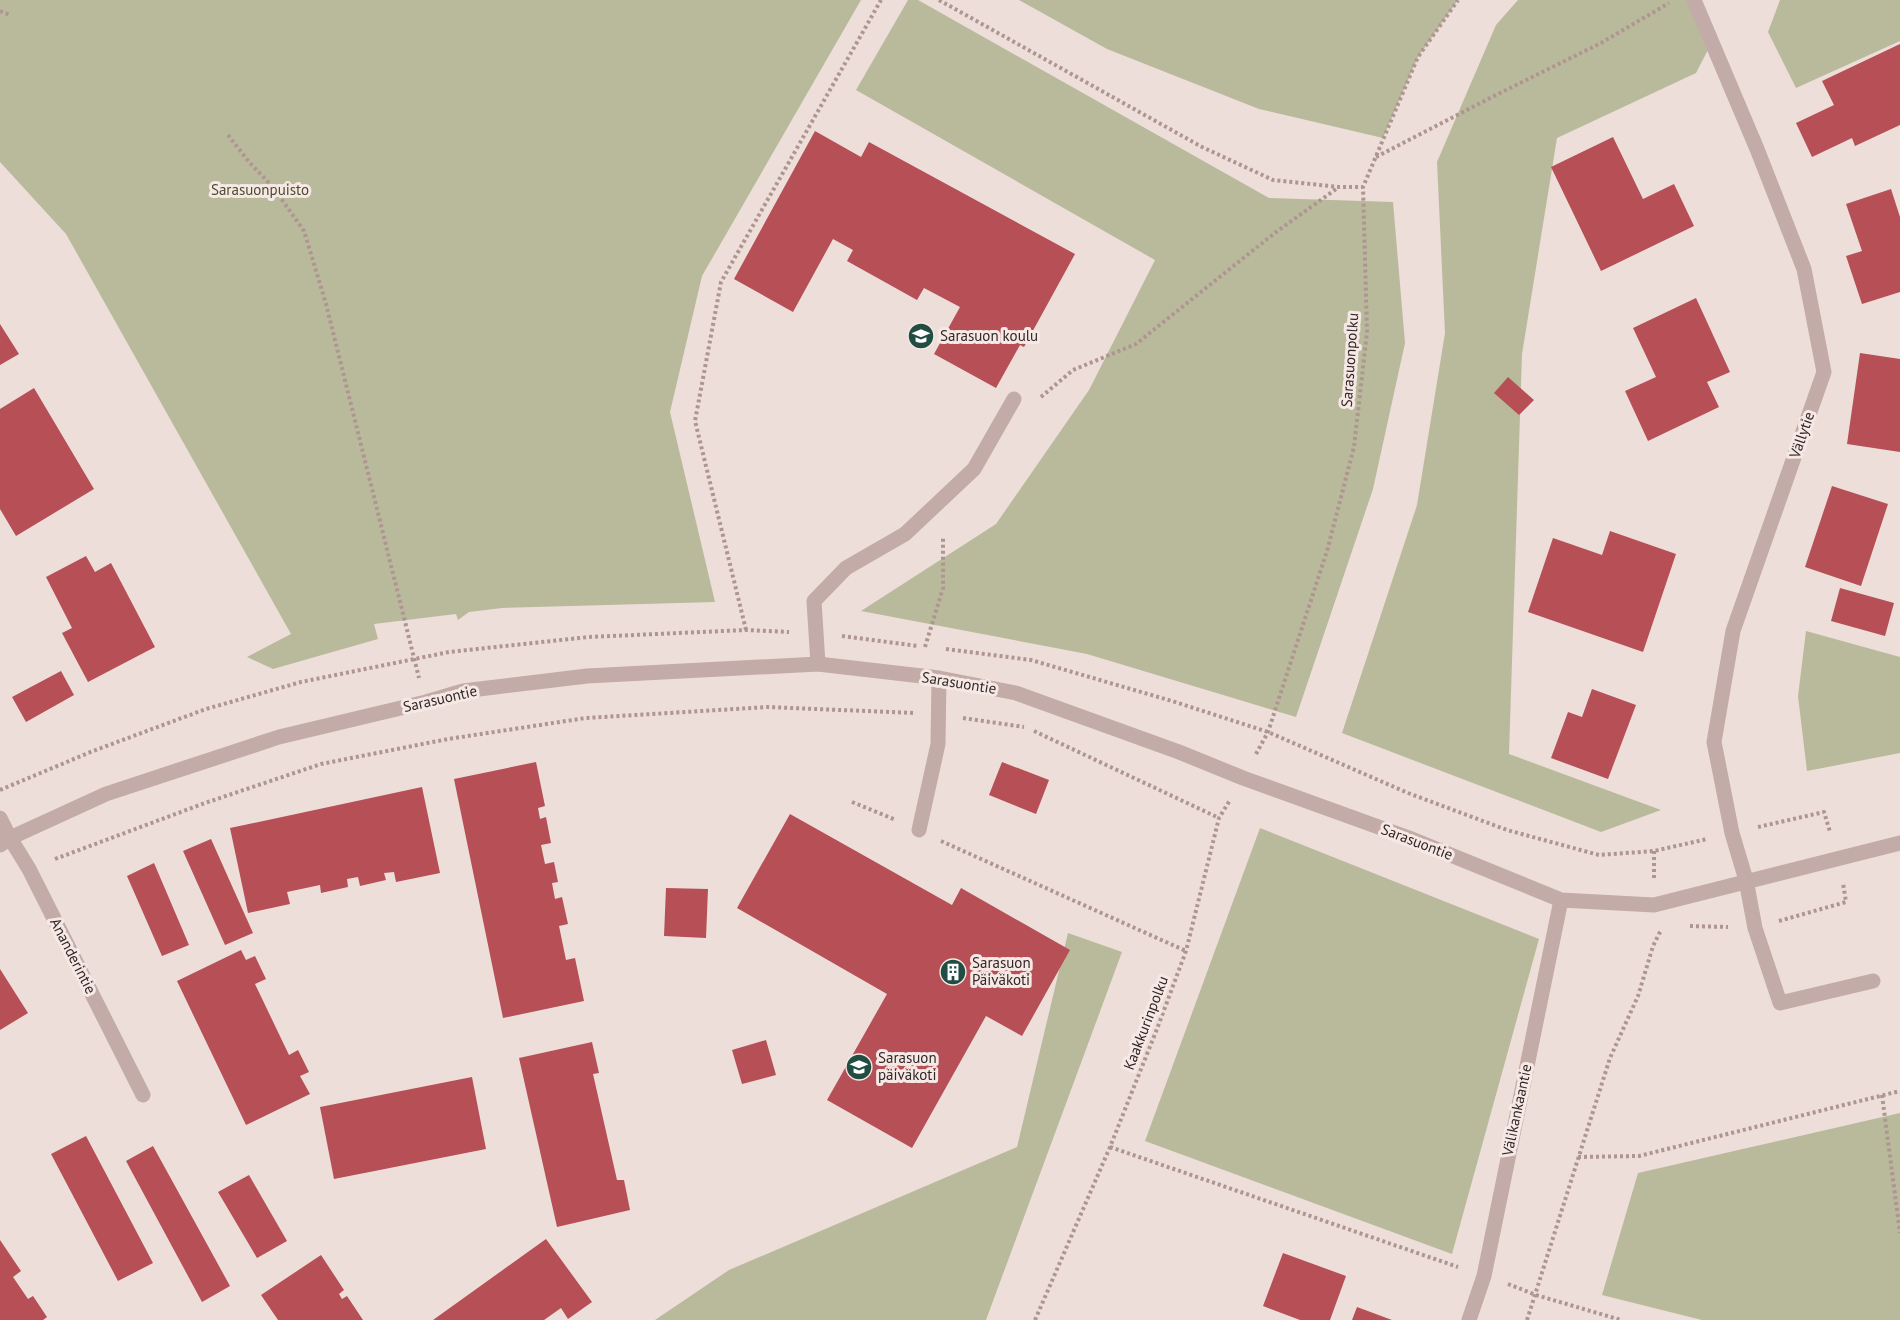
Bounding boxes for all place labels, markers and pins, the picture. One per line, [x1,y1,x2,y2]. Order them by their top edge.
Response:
school or university icon: Sarasuon koulu [906,321,936,351]
place label: Sarasuon koulu [940,326,1038,345]
place label: Sarasuon Päiväkoti [972,953,1031,989]
building icon: Sarasuon Päiväkoti [938,957,968,987]
place label: Sarasuon päiväkoti [878,1048,937,1084]
school or university icon: Sarasuon päiväkoti [844,1052,874,1082]

